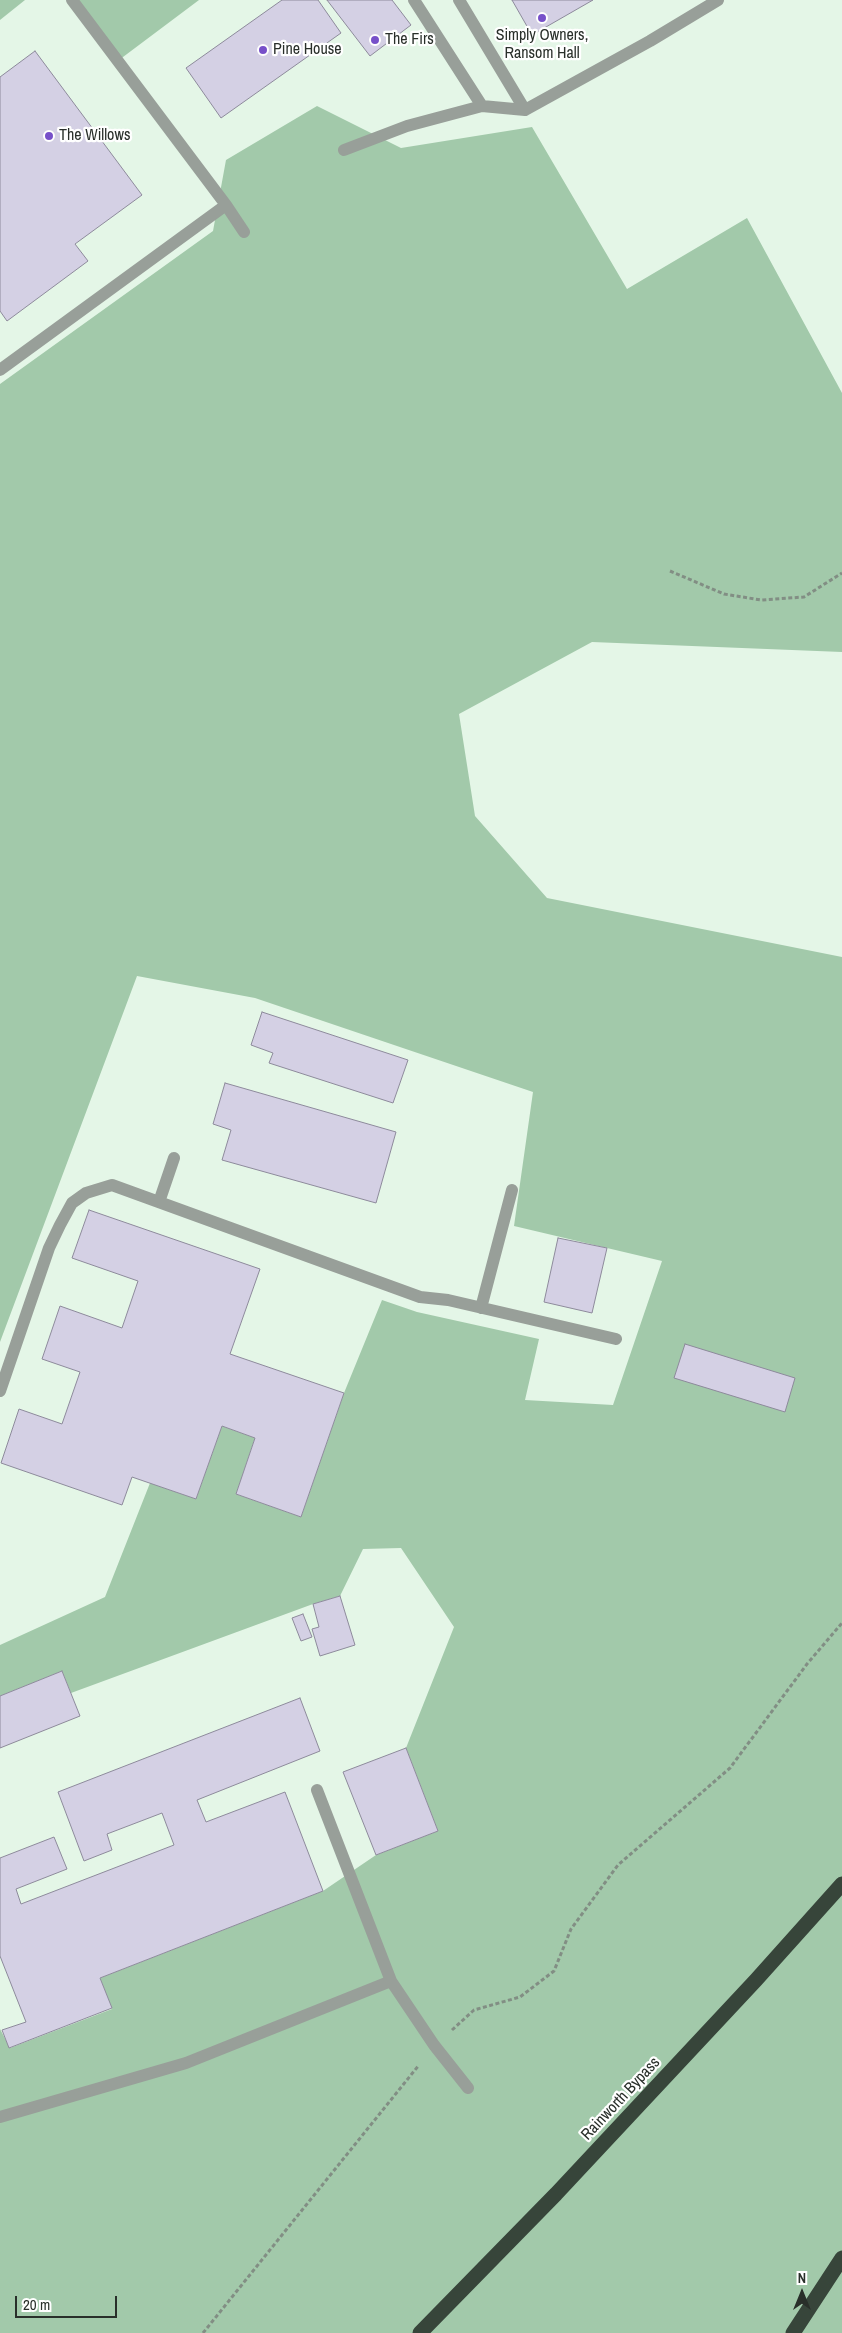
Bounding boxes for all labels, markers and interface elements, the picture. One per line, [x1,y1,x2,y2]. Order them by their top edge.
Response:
marker: Simply Owners, Ransom Hall [536,12,548,24]
place label: Simply Owners, Ransom Hall [496,26,588,64]
place label: The Firs [385,30,434,50]
marker: The Firs [369,34,381,46]
place label: Pine House [273,40,342,60]
marker: Pine House [257,44,269,56]
place label: The Willows [59,126,130,146]
marker: The Willows [43,130,55,142]
street label: Rainworth Bypass [578,2054,664,2144]
north arrow [777,2268,827,2318]
text: N [798,2269,806,2287]
scale bar [18,2286,120,2318]
text: 20 m [23,2294,50,2315]

